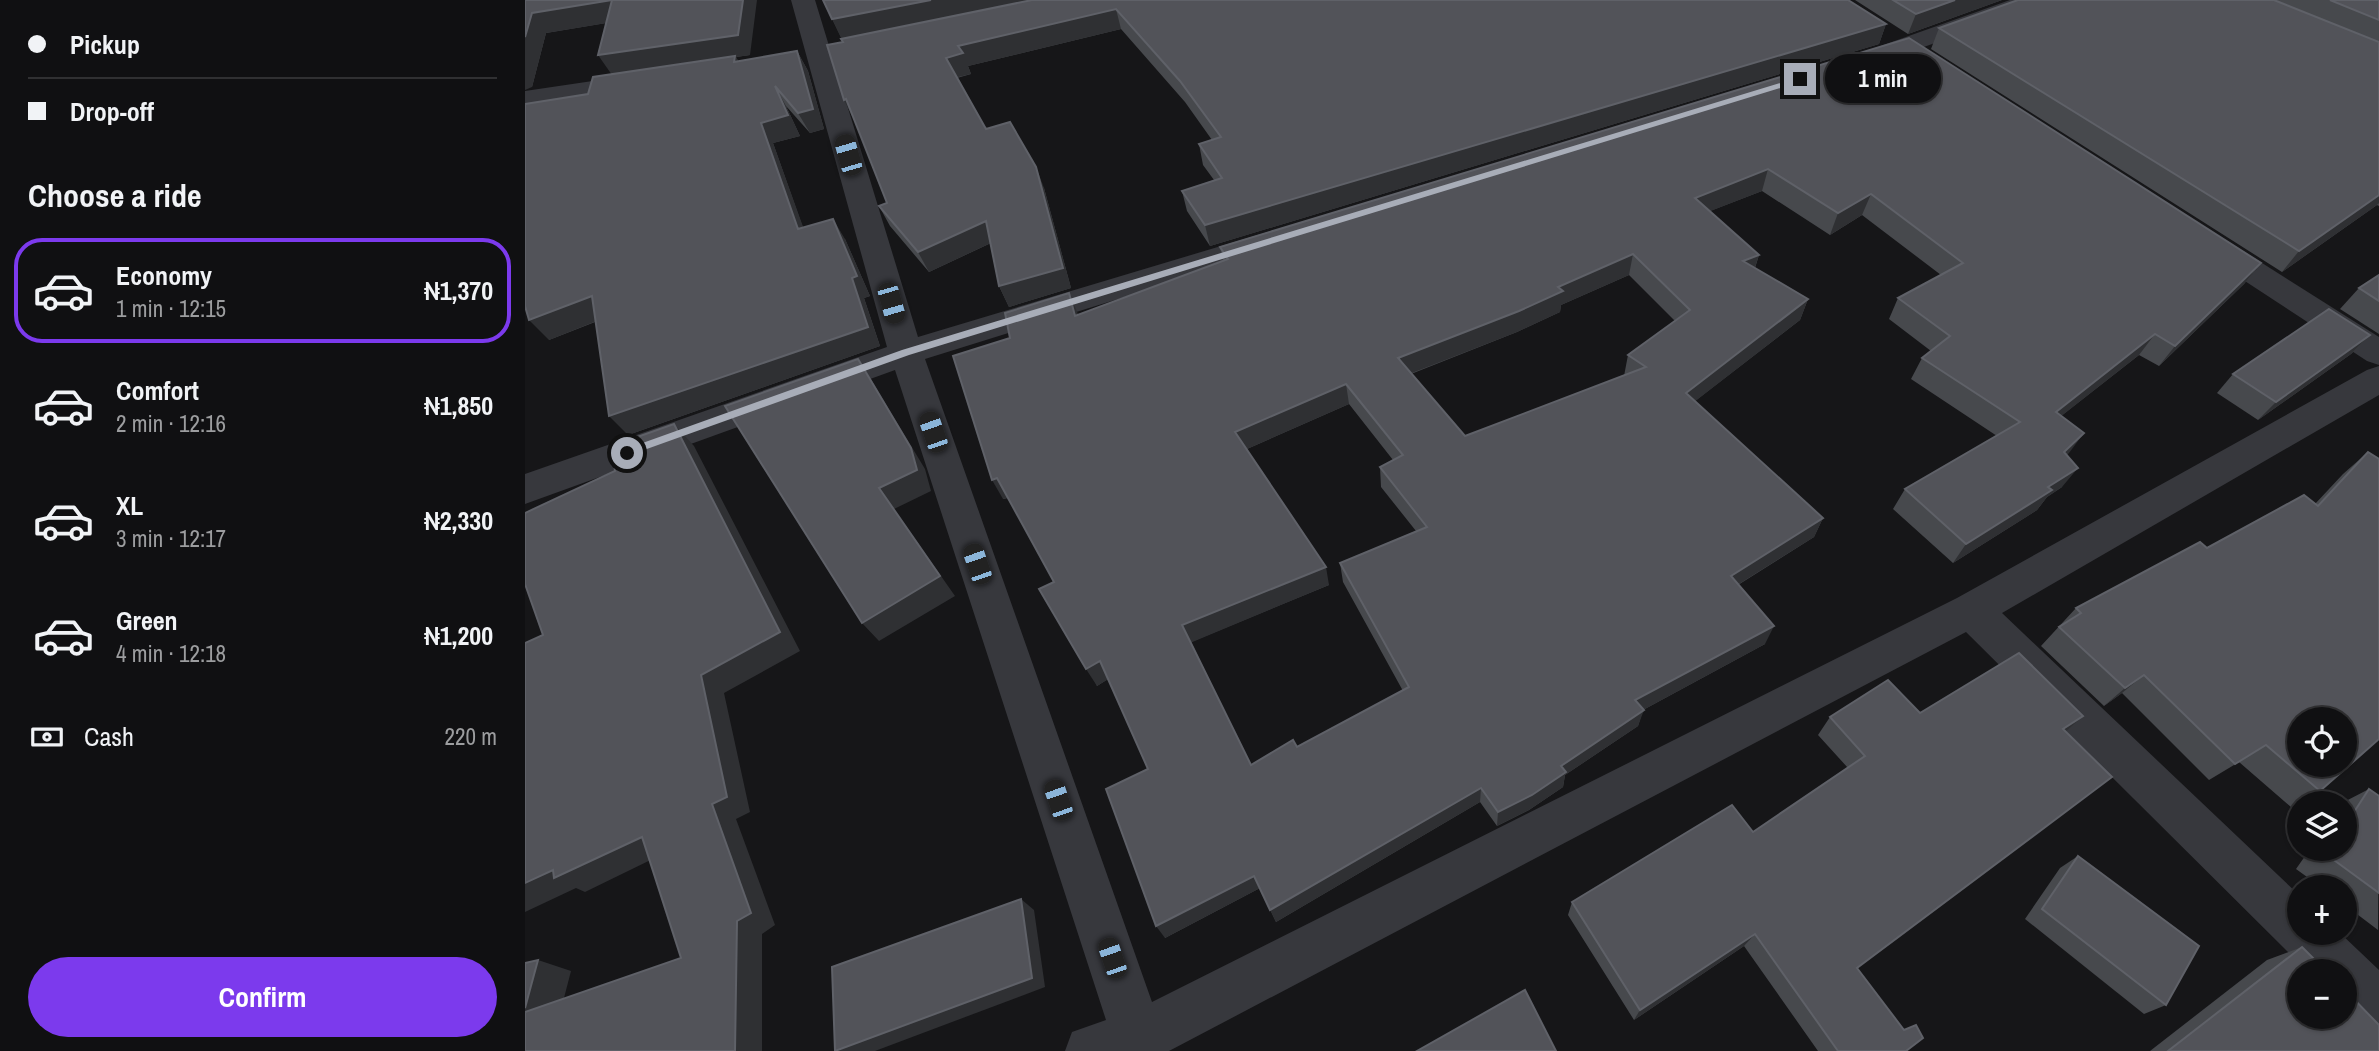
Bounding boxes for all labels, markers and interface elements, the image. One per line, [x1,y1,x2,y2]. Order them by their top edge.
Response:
text: Pickup [70,27,140,62]
callout: 1 min [1825,55,1940,104]
route end [1784,63,1816,95]
text: 1 min [1858,63,1908,94]
text: Drop-off [70,94,154,129]
car [833,132,864,178]
text: Choose a ride [28,174,202,217]
text: Economy [116,258,212,293]
icon: car [32,259,95,322]
text: ₦1,370 [424,273,493,308]
car [876,280,907,326]
text: 1 min · 12:15 [116,293,226,324]
text: Comfort [116,373,199,408]
icon: car [32,374,95,437]
text: ₦1,850 [424,388,493,423]
text: 2 min · 12:16 [116,408,226,439]
car [917,409,950,455]
route start [611,437,643,469]
text: XL [116,488,143,523]
icon: car [32,489,95,552]
text: ₦2,330 [424,503,493,538]
text: 3 min · 12:17 [116,523,226,554]
car [961,541,994,587]
text: Green [116,603,178,638]
icon: car [32,604,95,667]
text: ₦1,200 [424,618,493,653]
text: 4 min · 12:18 [116,638,226,669]
map controls [2287,707,2357,1029]
button: locate [2287,707,2357,777]
icon: cash [28,718,66,756]
text: Cash [84,719,134,754]
text: 220 m [445,721,497,752]
car [1042,777,1075,823]
button: layers [2287,791,2357,861]
button: + [2287,875,2357,945]
car [1096,935,1129,981]
button: Confirm [28,957,497,1037]
button: − [2287,959,2357,1029]

